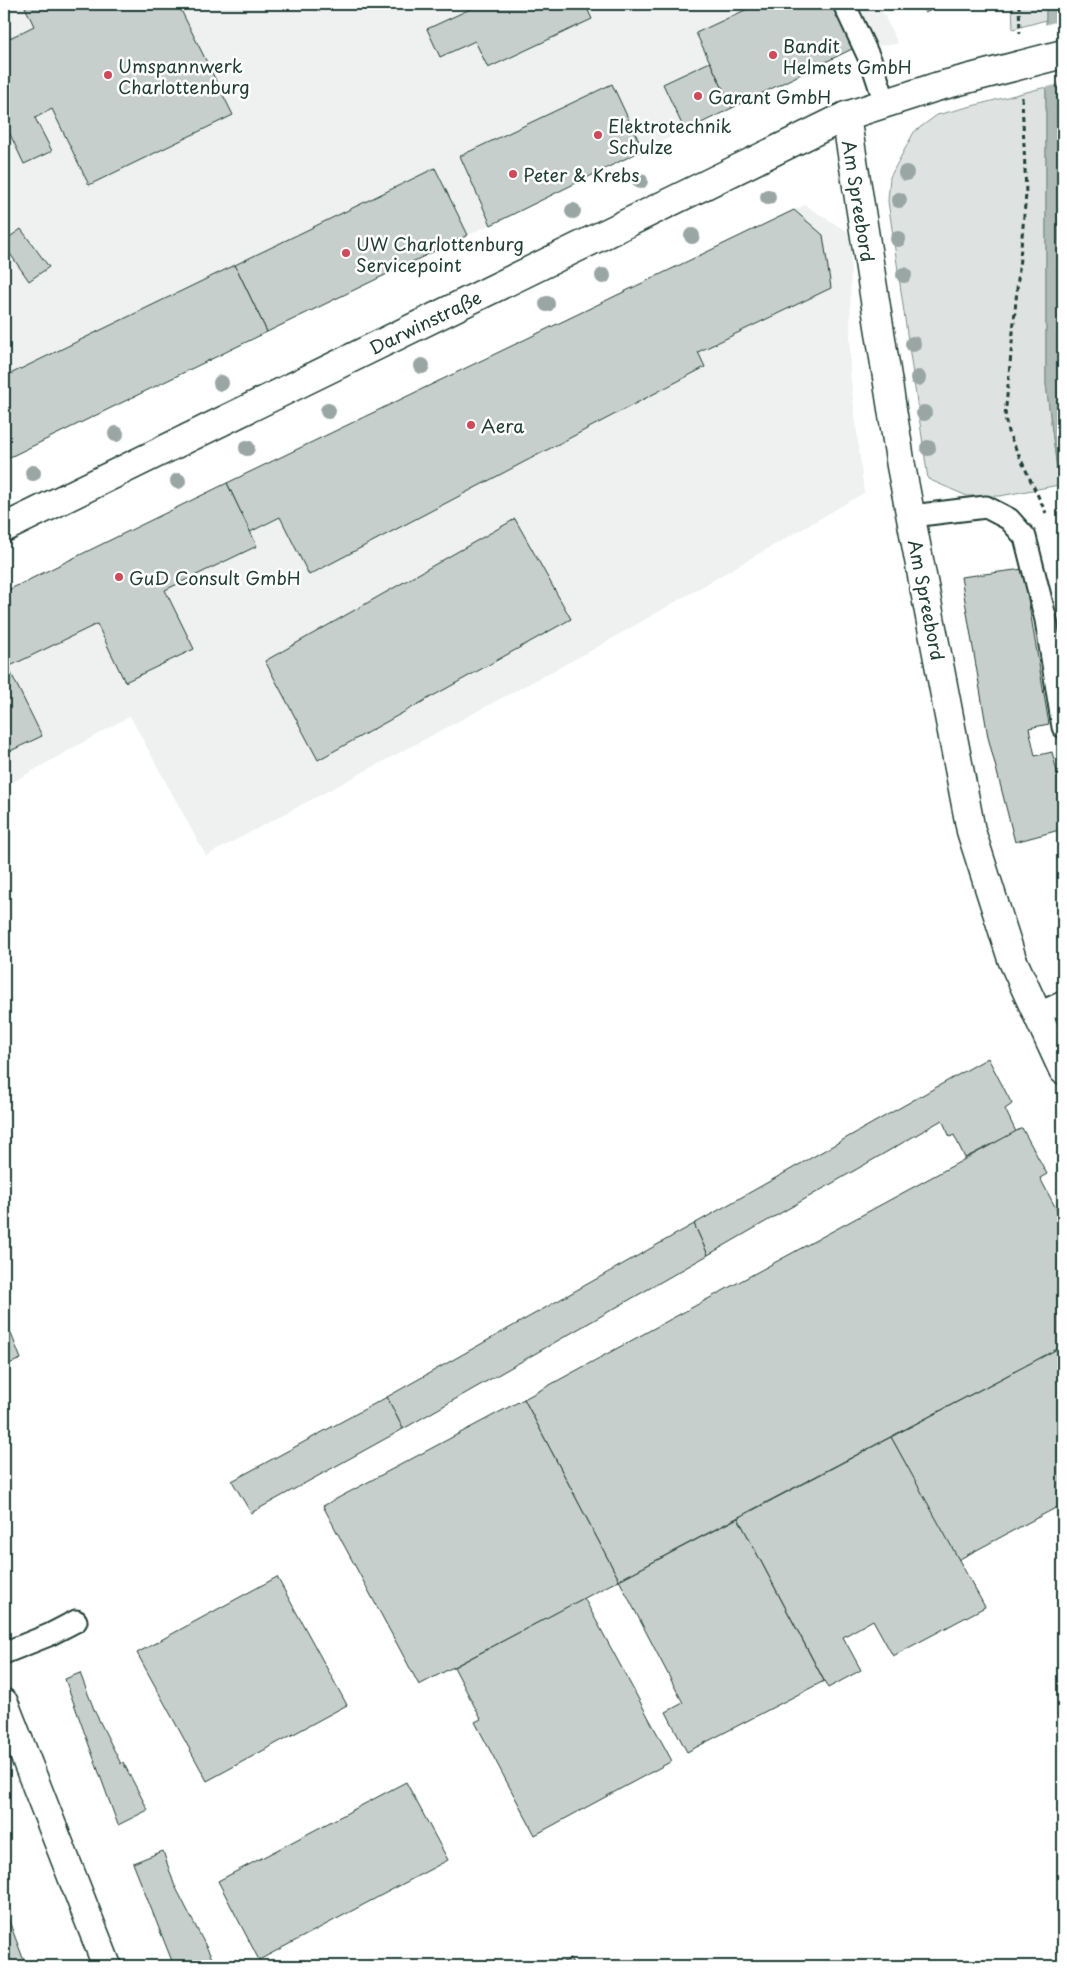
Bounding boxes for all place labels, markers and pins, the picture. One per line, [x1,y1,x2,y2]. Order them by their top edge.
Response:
place label: Bandit Helmets GmbH [783,32,912,80]
marker: Bandit Helmets GmbH [767,49,779,61]
place label: Umspannwerk Charlottenburg [118,52,250,100]
marker: Umspannwerk Charlottenburg [102,69,114,81]
place label: Garant GmbH [708,83,831,110]
marker: Garant GmbH [692,90,704,102]
place label: Elektrotechnik Schulze [608,112,732,160]
marker: Elektrotechnik Schulze [592,129,604,141]
place label: Peter & Krebs [523,161,639,188]
marker: Peter & Krebs [507,168,519,180]
place label: UW Charlottenburg Servicepoint [356,230,524,278]
marker: UW Charlottenburg Servicepoint [340,247,352,259]
place label: Aera [481,412,524,439]
marker: Aera [465,419,477,431]
place label: GuD Consult GmbH [129,564,301,591]
marker: GuD Consult GmbH [113,571,125,583]

